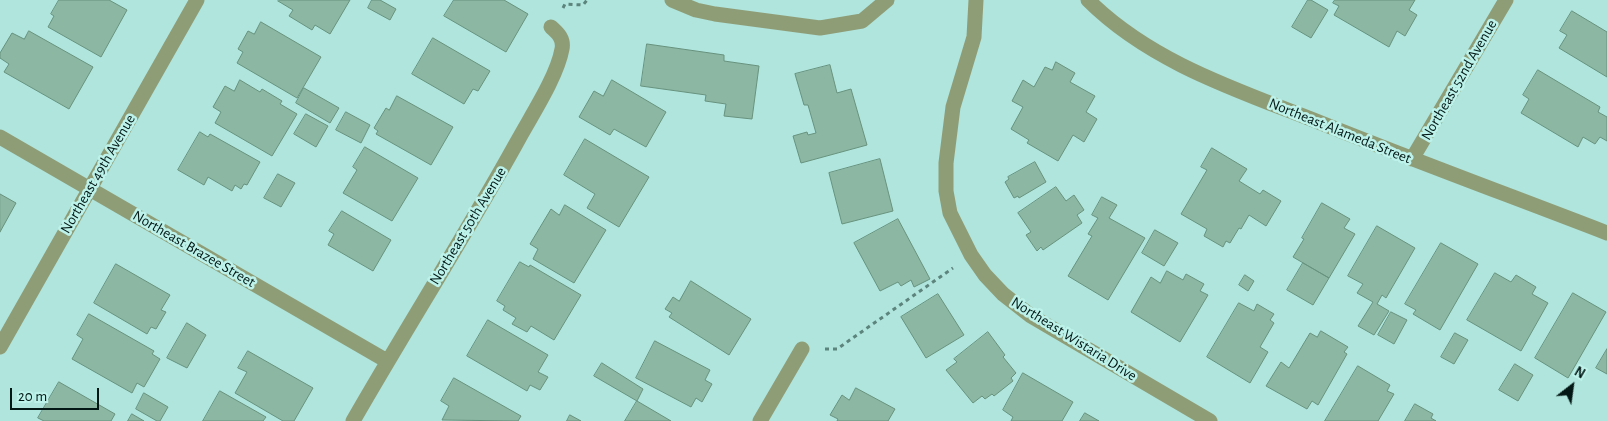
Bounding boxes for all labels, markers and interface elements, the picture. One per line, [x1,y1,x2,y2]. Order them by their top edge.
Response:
street label: Northeast 52nd Avenue [1417,17,1501,143]
street label: Northeast Alameda Street [1266,94,1414,168]
street label: Northeast 49th Avenue [57,111,139,237]
street label: Northeast 50th Avenue [426,164,510,288]
street label: Northeast Brazee Street [130,207,258,291]
street label: Northeast Wistaria Drive [1008,293,1140,385]
north arrow [1547,361,1597,411]
text: N [1572,365,1587,382]
scale bar [12,378,101,410]
text: 20 m [18,389,47,404]

